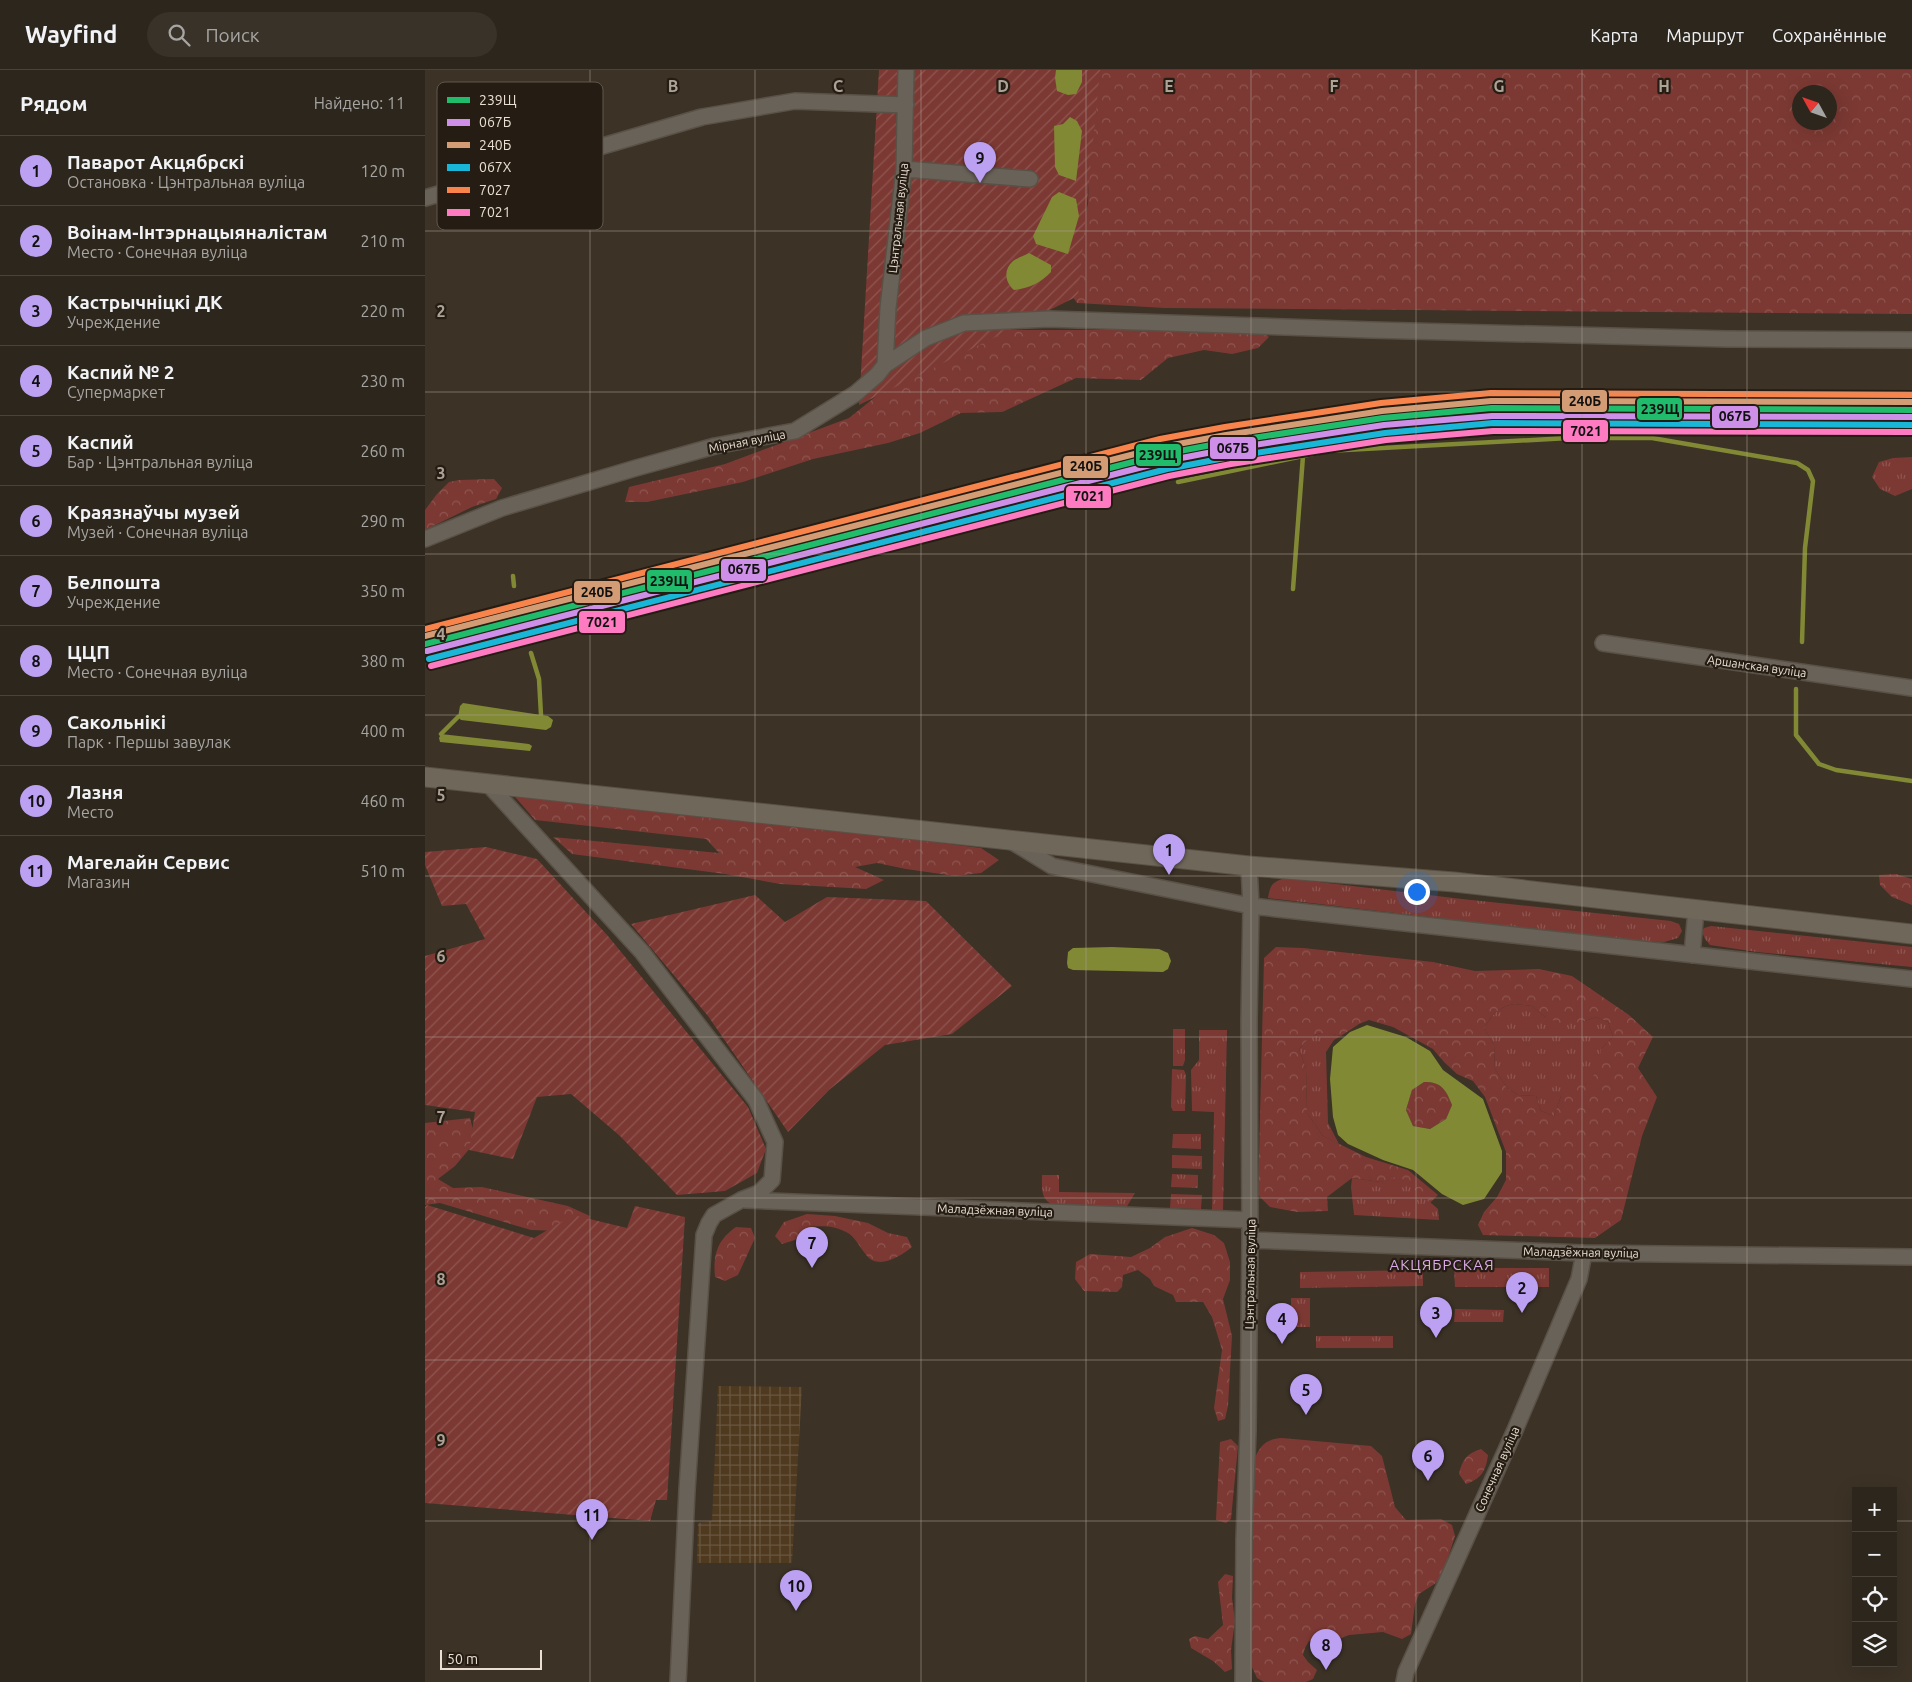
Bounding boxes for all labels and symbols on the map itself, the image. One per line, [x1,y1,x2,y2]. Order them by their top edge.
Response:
text: B [668,77,678,95]
text: C [833,77,843,95]
text: D [997,77,1009,95]
text: E [1164,77,1174,95]
text: F [1330,77,1339,95]
text: G [1493,77,1505,95]
text: H [1658,77,1670,95]
legend [437,82,603,230]
north arrow [1792,85,1837,130]
text: 239Щ [479,92,517,108]
text: 067Б [479,114,511,130]
text: 240Б [479,137,511,153]
pin: 9 [964,142,996,183]
text: 067Х [479,159,512,175]
street label: Цэнтральная вуліца [886,162,910,274]
text: 7027 [479,182,511,198]
text: 7021 [479,204,511,220]
text: 2 [436,302,446,320]
line badge: 240Б [1561,389,1608,413]
text: 240Б [1569,393,1601,409]
line badge: 239Щ [1636,397,1683,421]
text: 239Щ [1641,401,1679,417]
line badge: 067Б [1711,405,1759,429]
text: 067Б [1719,408,1751,424]
line badge: 7021 [1562,419,1609,443]
text: 7021 [1570,423,1602,439]
street label: Мірная вуліца [707,427,787,455]
line badge: 067Б [1209,436,1257,460]
text: 067Б [1217,440,1249,456]
line badge: 239Щ [1135,443,1182,467]
text: 239Щ [1139,447,1177,463]
line badge: 240Б [1062,455,1109,479]
text: 240Б [1070,458,1102,474]
text: 3 [436,464,446,482]
line badge: 7021 [1065,485,1112,509]
text: 7021 [1073,488,1105,504]
line badge: 067Б [720,558,767,582]
text: 067Б [728,561,760,577]
line badge: 239Щ [646,569,693,593]
text: 239Щ [650,573,688,589]
line badge: 240Б [573,580,621,604]
text: 240Б [581,584,613,600]
line badge: 7021 [578,610,626,634]
text: 7021 [586,614,618,630]
text: 4 [436,625,446,643]
street label: Аршанская вуліца [1707,653,1807,679]
text: 5 [436,786,446,804]
pin: 1 [1153,834,1185,875]
your location [1404,879,1430,905]
text: 6 [436,947,446,965]
text: 7 [436,1108,446,1126]
street label: Маладзёжная вуліца [937,1201,1053,1219]
street label: Цэнтральная вуліца [1243,1219,1257,1329]
pin: 7 [796,1227,828,1268]
street label: Маладзёжная вуліца [1523,1244,1639,1260]
district label: АКЦЯБРСКАЯ [1389,1256,1495,1273]
text: 8 [436,1270,446,1288]
pin: 2 [1506,1272,1538,1313]
pin: 3 [1420,1297,1452,1338]
pin: 4 [1266,1303,1298,1344]
pin: 5 [1290,1374,1322,1415]
street label: Сонечная вуліца [1472,1424,1522,1514]
text: 9 [436,1431,446,1449]
pin: 6 [1412,1440,1444,1481]
pin: 11 [576,1499,608,1540]
pin: 10 [780,1570,812,1611]
pin: 8 [1310,1629,1342,1670]
scale bar [440,1647,543,1670]

